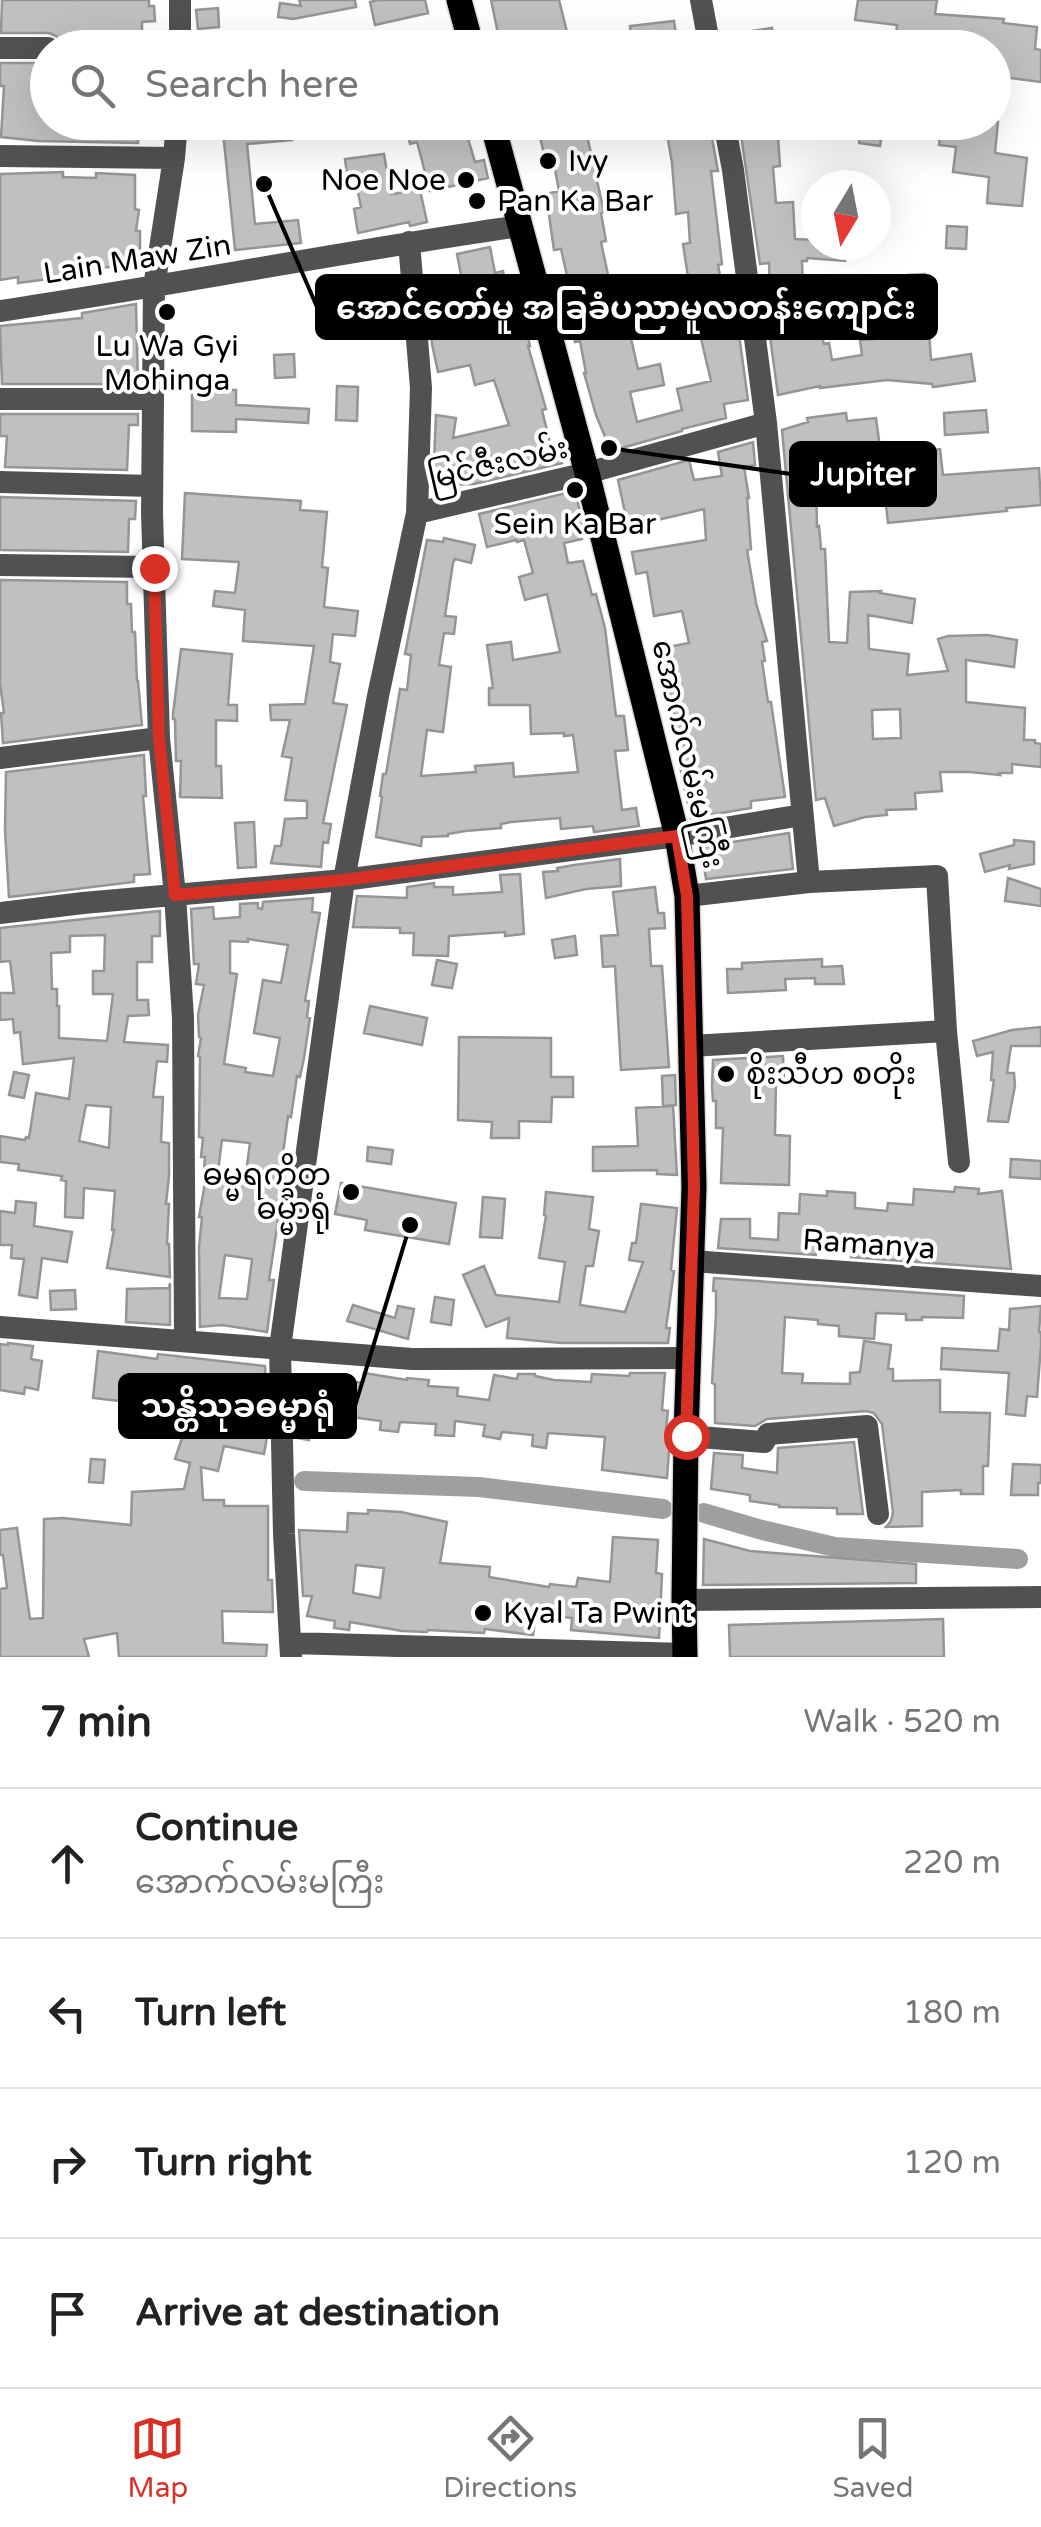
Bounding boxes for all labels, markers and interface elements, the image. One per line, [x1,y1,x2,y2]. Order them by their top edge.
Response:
search box [30,30,1011,140]
icon: search [65,58,120,113]
text: Search here [145,62,359,108]
place label: Ivy [568,143,608,180]
marker: Ivy [537,150,559,172]
place label: Noe Noe [320,162,446,199]
marker: Noe Noe [455,169,477,191]
north arrow [801,170,891,260]
place label: Pan Ka Bar [497,183,654,220]
marker: Pan Ka Bar [466,190,488,212]
street label: Lain Maw Zin [41,226,234,293]
callout: အောင်တော်မူ အခြခံပညာမူလတန်းကျောင်း [317,276,936,338]
text: အောင်တော်မူ အခြခံပညာမူလတန်းကျောင်း [336,286,916,335]
marker: Lu Wa Gyi Mohinga [156,301,178,323]
place label: Lu Wa Gyi Mohinga [95,328,239,399]
street label: မြင်ဇီးလမ်း [424,426,573,503]
callout: Jupiter [791,443,935,505]
text: Jupiter [810,456,916,494]
marker: Sein Ka Bar [564,479,586,501]
place label: Sein Ka Bar [494,506,657,543]
route end [132,546,178,592]
street label: အောက်လမ်းမကြီး [637,635,736,873]
place label: စိုးသီဟ စတိုး [746,1052,916,1099]
marker: စိုးသီဟ စတိုး [715,1063,737,1085]
place label: ဓမ္မရက္ခိတ ဓမ္မာရုံ [202,1153,331,1235]
marker: ဓမ္မရက္ခိတ ဓမ္မာရုံ [340,1181,362,1203]
street label: Ramanya [801,1221,937,1268]
callout: သန္တိသုခဓမ္မာရုံ [120,1375,355,1437]
text: သန္တိသုခဓမ္မာရုံ [141,1384,335,1433]
route start [664,1414,710,1460]
place label: Kyal Ta Pwint [503,1595,692,1632]
marker: Kyal Ta Pwint [472,1602,494,1624]
text: 7 min [40,1697,152,1748]
text: Walk · 520 m [804,1703,1001,1741]
text: Continue [135,1805,298,1851]
icon: ahead [40,1836,95,1891]
text: 220 m [903,1844,1001,1882]
text: အောက်လမ်းမကြီး [135,1864,384,1902]
icon: left [40,1986,95,2041]
text: Turn left [135,1990,286,2036]
text: 180 m [903,1994,1001,2032]
icon: right [40,2136,95,2191]
text: Turn right [135,2140,312,2186]
text: 120 m [903,2144,1001,2182]
icon: arrive [40,2286,95,2341]
text: Arrive at destination [135,2290,500,2336]
tab: Map [128,2411,188,2505]
tab: Directions [443,2411,577,2505]
tab: Saved [832,2411,913,2505]

